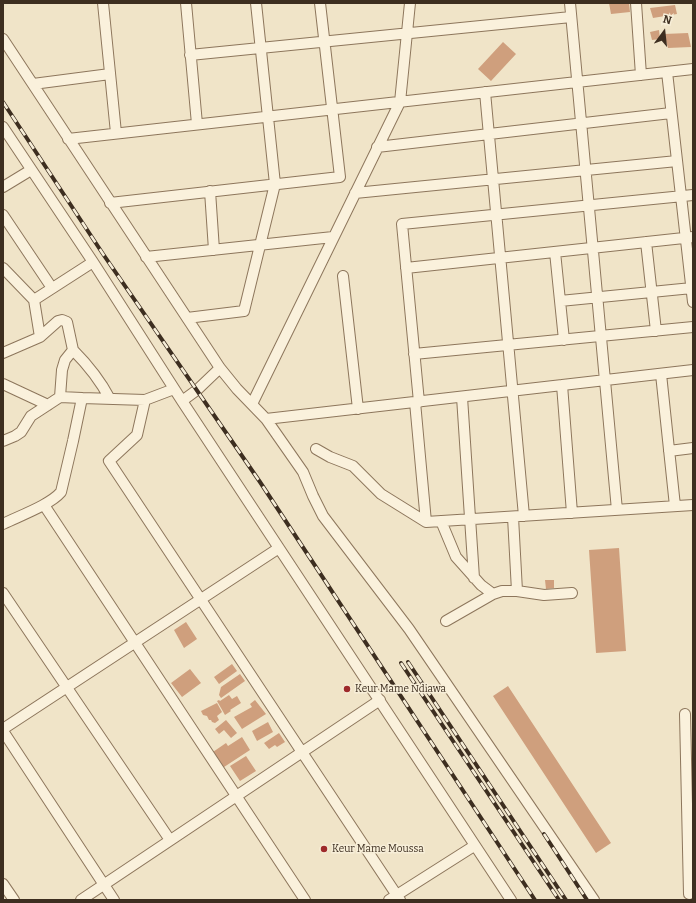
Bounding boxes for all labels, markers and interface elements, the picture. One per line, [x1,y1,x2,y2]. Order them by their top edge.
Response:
north arrow [644,12,684,52]
text: N [661,13,673,27]
place label: Keur Mame Ndiawa [355,683,446,695]
marker: Keur Mame Ndiawa [342,684,352,694]
place label: Keur Mame Moussa [332,843,424,855]
marker: Keur Mame Moussa [319,844,329,854]

